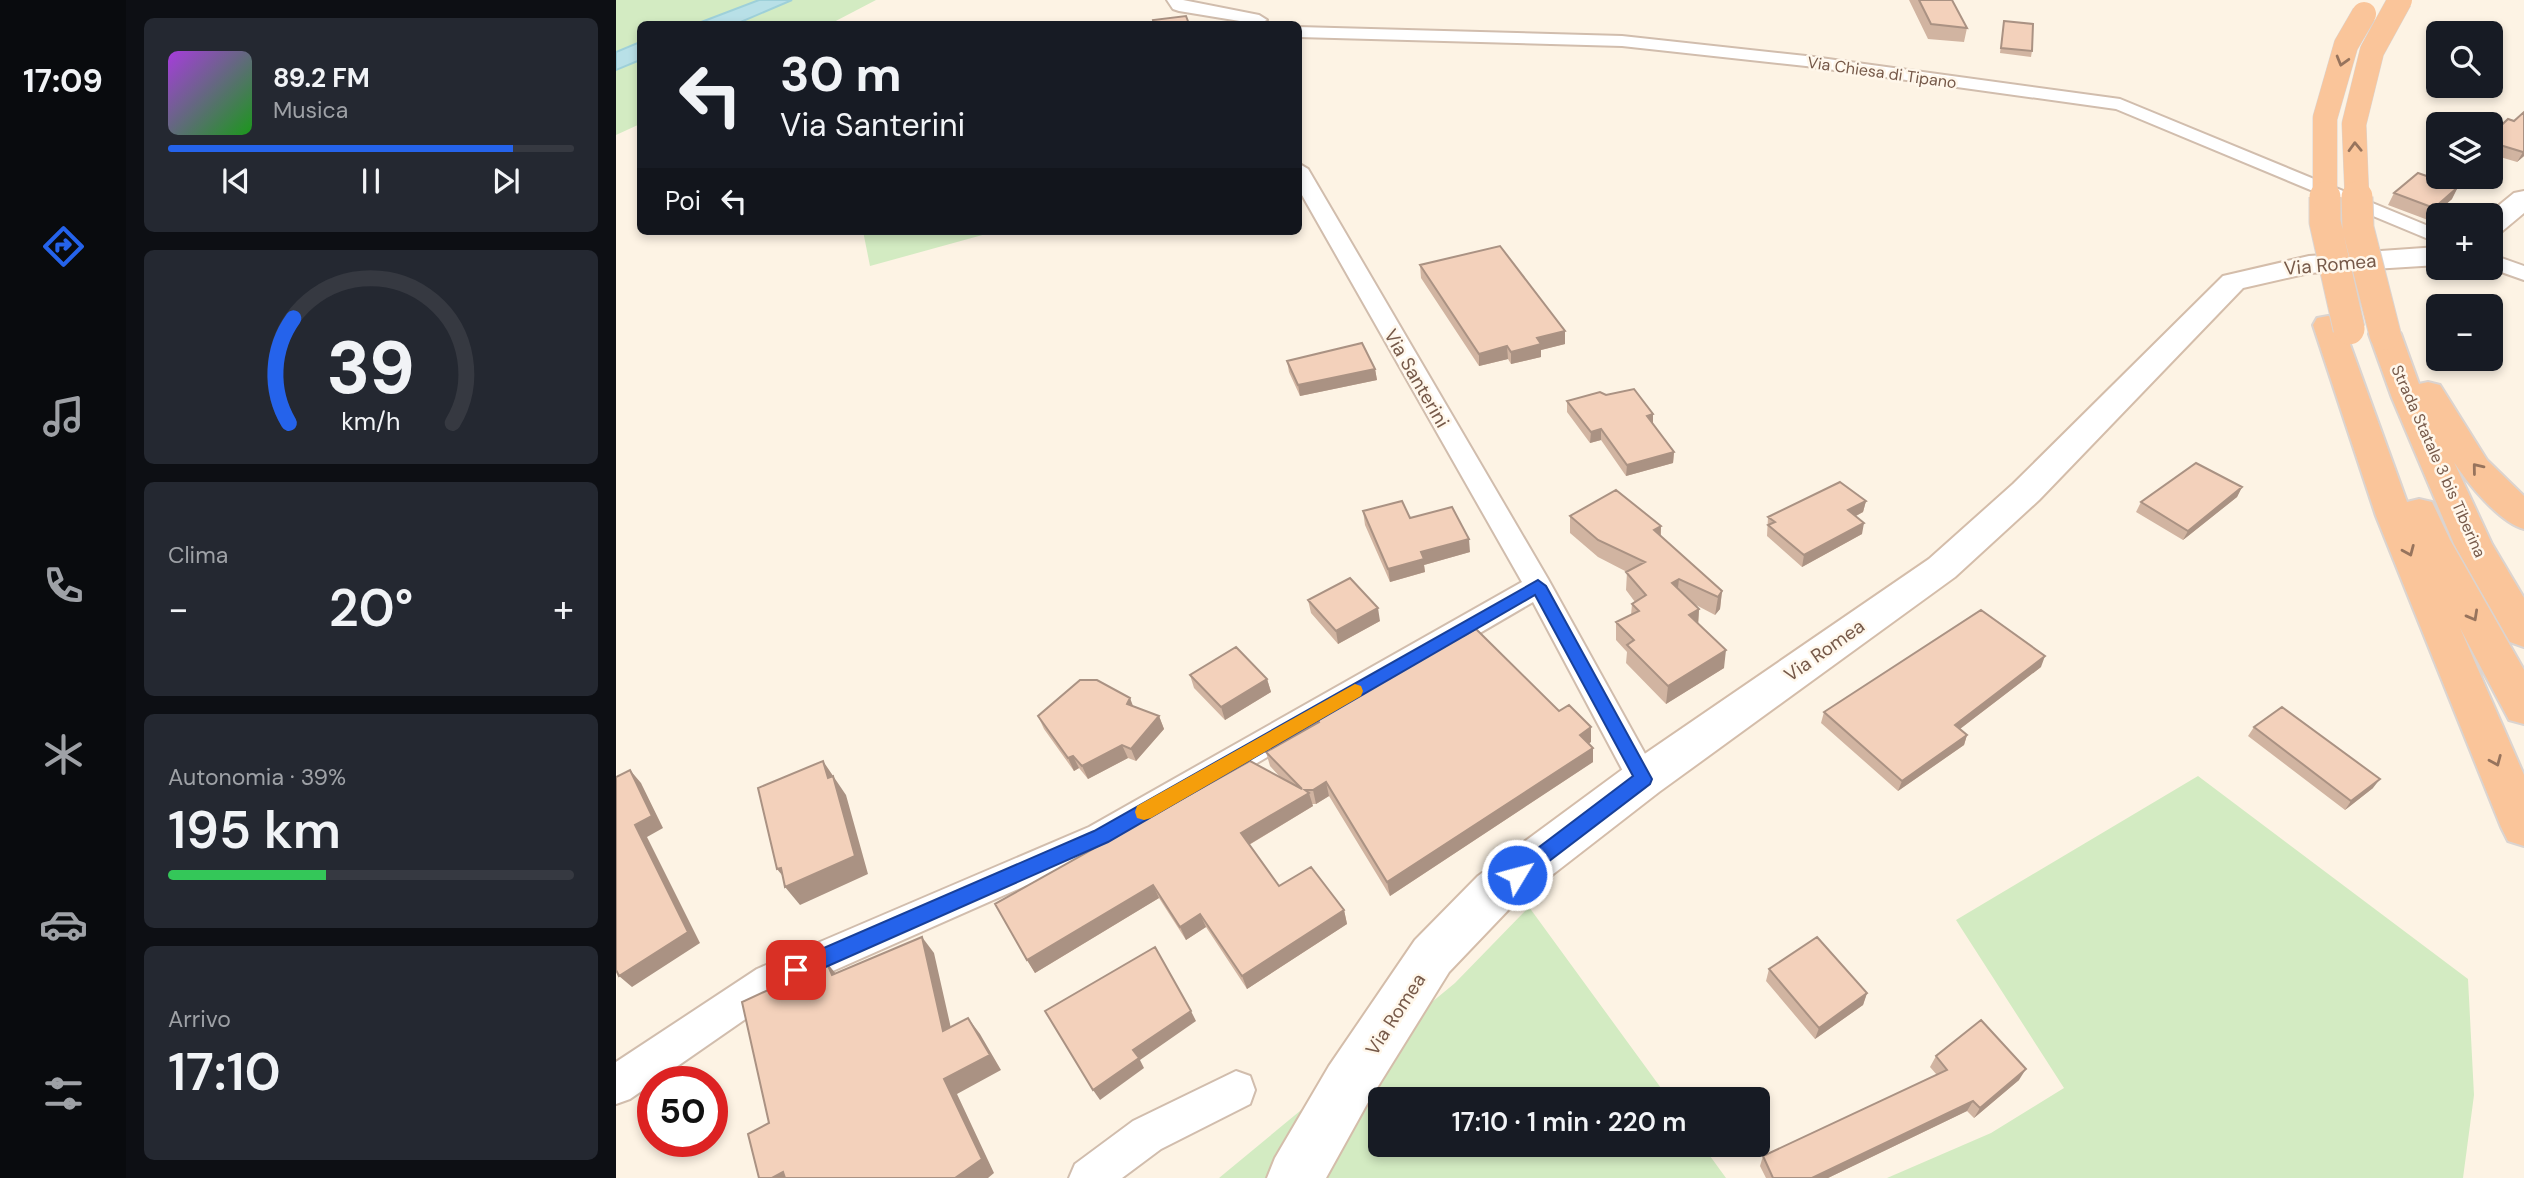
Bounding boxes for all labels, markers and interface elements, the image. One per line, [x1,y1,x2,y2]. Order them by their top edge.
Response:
map controls [2426,21,2503,371]
button: search [2426,21,2503,98]
text: 30 m [780,42,902,106]
icon: left [665,49,756,140]
street label: Via Chiesa di Tipano [1806,52,1958,93]
one-way arrow [2335,55,2350,67]
text: 17:09 [23,60,103,102]
text: 89.2 FM [273,61,370,95]
text: Musica [273,95,348,125]
text: Via Santerini [780,104,965,146]
button: layers [2426,112,2503,189]
one-way arrow [2347,141,2362,152]
icon: previous [217,162,255,200]
icon: pause [352,162,390,200]
icon: next [487,162,525,200]
icon: left [715,182,753,220]
text: Poi [665,184,701,218]
button: + [2426,203,2503,280]
icon: directions [39,222,88,271]
street label: Via Romea [2283,248,2377,281]
button: − [2426,294,2503,371]
text: 39 [327,321,415,416]
street label: Via Santerini [1378,324,1455,432]
street label: Strada Statale 3 bis Tiberina [2387,362,2491,561]
icon: music [39,392,88,441]
text: km/h [341,405,401,438]
one-way arrow [2473,463,2485,476]
text: Clima [168,540,228,570]
one-way arrow [2401,543,2415,556]
icon: phone [39,561,88,610]
text: 20° [329,574,413,642]
text: − [168,584,189,634]
text: + [553,584,574,634]
one-way arrow [2465,609,2478,621]
street label: Via Romea [1779,614,1869,687]
icon: climate [39,730,88,779]
one-way arrow [2488,754,2502,766]
text: Autonomia · 39% [168,762,346,792]
text: 195 km [168,796,341,864]
position arrow [1480,838,1554,912]
icon: car [39,900,88,949]
pin [766,940,826,1000]
icon: arrive [777,951,815,989]
street label: Via Romea [1360,969,1431,1060]
text: Arrivo [168,1004,231,1034]
text: 17:10 [168,1038,281,1106]
speed limit sign: 50 [637,1066,728,1157]
icon: filters [39,1069,88,1118]
text: 17:10 · 1 min · 220 m [1452,1105,1686,1139]

